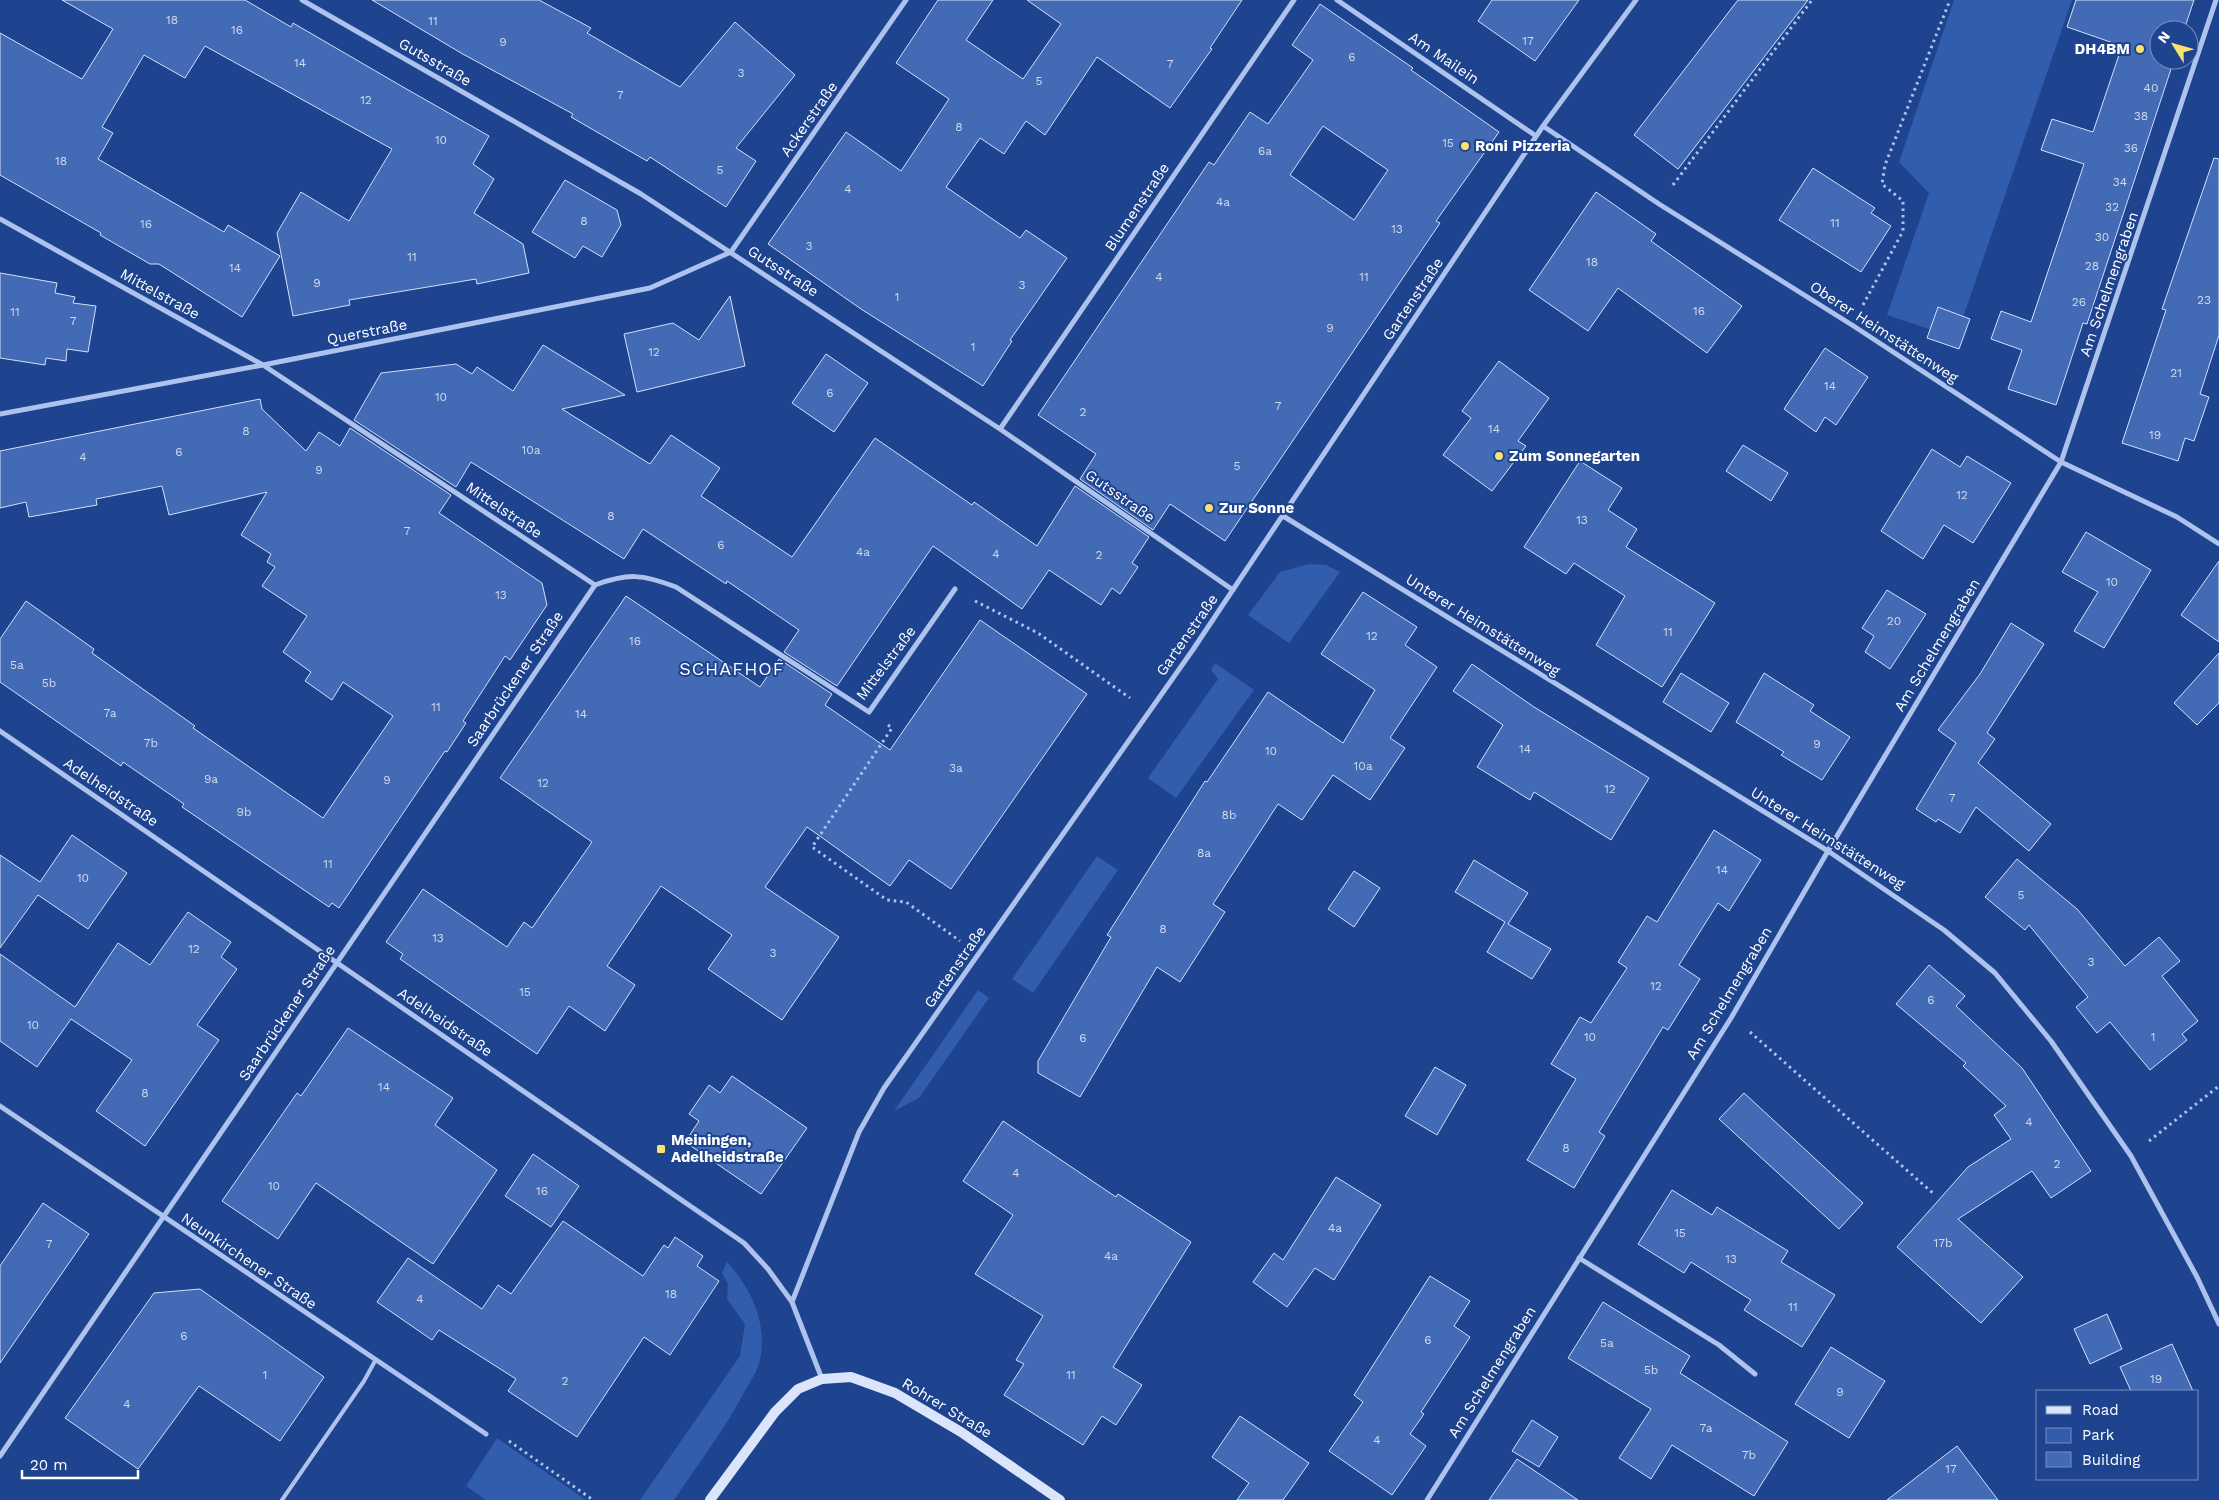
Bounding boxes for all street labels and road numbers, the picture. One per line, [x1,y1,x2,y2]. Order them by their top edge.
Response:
street label: Am Mailein [1405,28,1483,88]
street label: Gutsstraße [396,34,474,90]
street label: Ackerstraße [777,78,841,160]
street label: Blumenstraße [1101,160,1173,254]
street label: Am Schelmengraben [2076,209,2142,359]
street label: Gutsstraße [744,241,822,301]
street label: Gartenstraße [1379,254,1447,344]
street label: Mittelstraße [117,265,203,323]
street label: Oberer Heimstättenweg [1806,277,1962,387]
street label: Querstraße [325,315,409,349]
street label: Gutsstraße [1082,465,1158,527]
street label: Mittelstraße [462,478,546,542]
street label: Unterer Heimstättenweg [1402,570,1564,680]
street label: Am Schelmengraben [1890,575,1984,715]
street label: Gartenstraße [1152,591,1222,679]
street label: Saarbrückener Straße [463,608,567,750]
street label: Mittelstraße [852,622,920,704]
street label: Adelheidstraße [60,754,162,830]
street label: Unterer Heimstättenweg [1747,783,1909,893]
street label: Gartenstraße [920,923,990,1011]
street label: Am Schelmengraben [1682,923,1776,1063]
street label: Saarbrückener Straße [235,942,339,1084]
street label: Adelheidstraße [394,984,496,1060]
street label: Neunkirchener Straße [178,1209,320,1313]
street label: Am Schelmengraben [1444,1303,1540,1441]
street label: Rohrer Straße [899,1374,995,1442]

